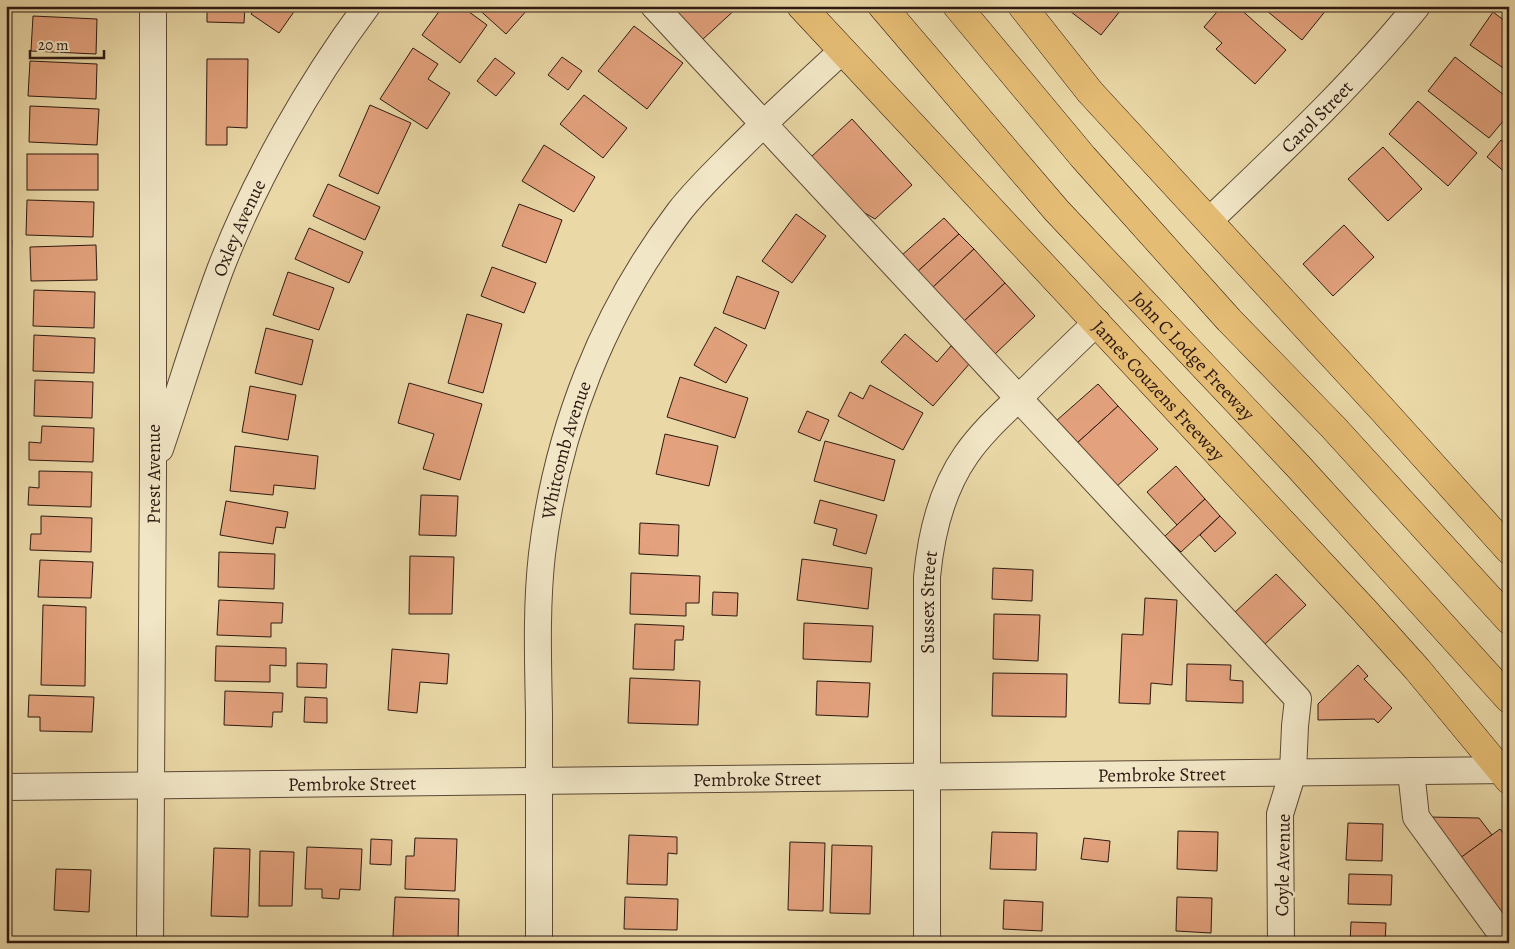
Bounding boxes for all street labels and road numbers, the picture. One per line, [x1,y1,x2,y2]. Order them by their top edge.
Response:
street label: Carol Street [1275,75,1359,159]
street label: Oxley Avenue [207,175,272,281]
street label: John C Lodge Freeway [1125,285,1261,427]
street label: James Couzens Freeway [1086,315,1231,467]
street label: Whitcomb Avenue [535,377,598,522]
street label: Prest Avenue [141,424,167,524]
street label: Sussex Street [915,549,944,654]
street label: Pembroke Street [1098,761,1226,789]
street label: Pembroke Street [693,766,821,793]
street label: Pembroke Street [288,770,416,798]
street label: Coyle Avenue [1269,813,1297,917]

